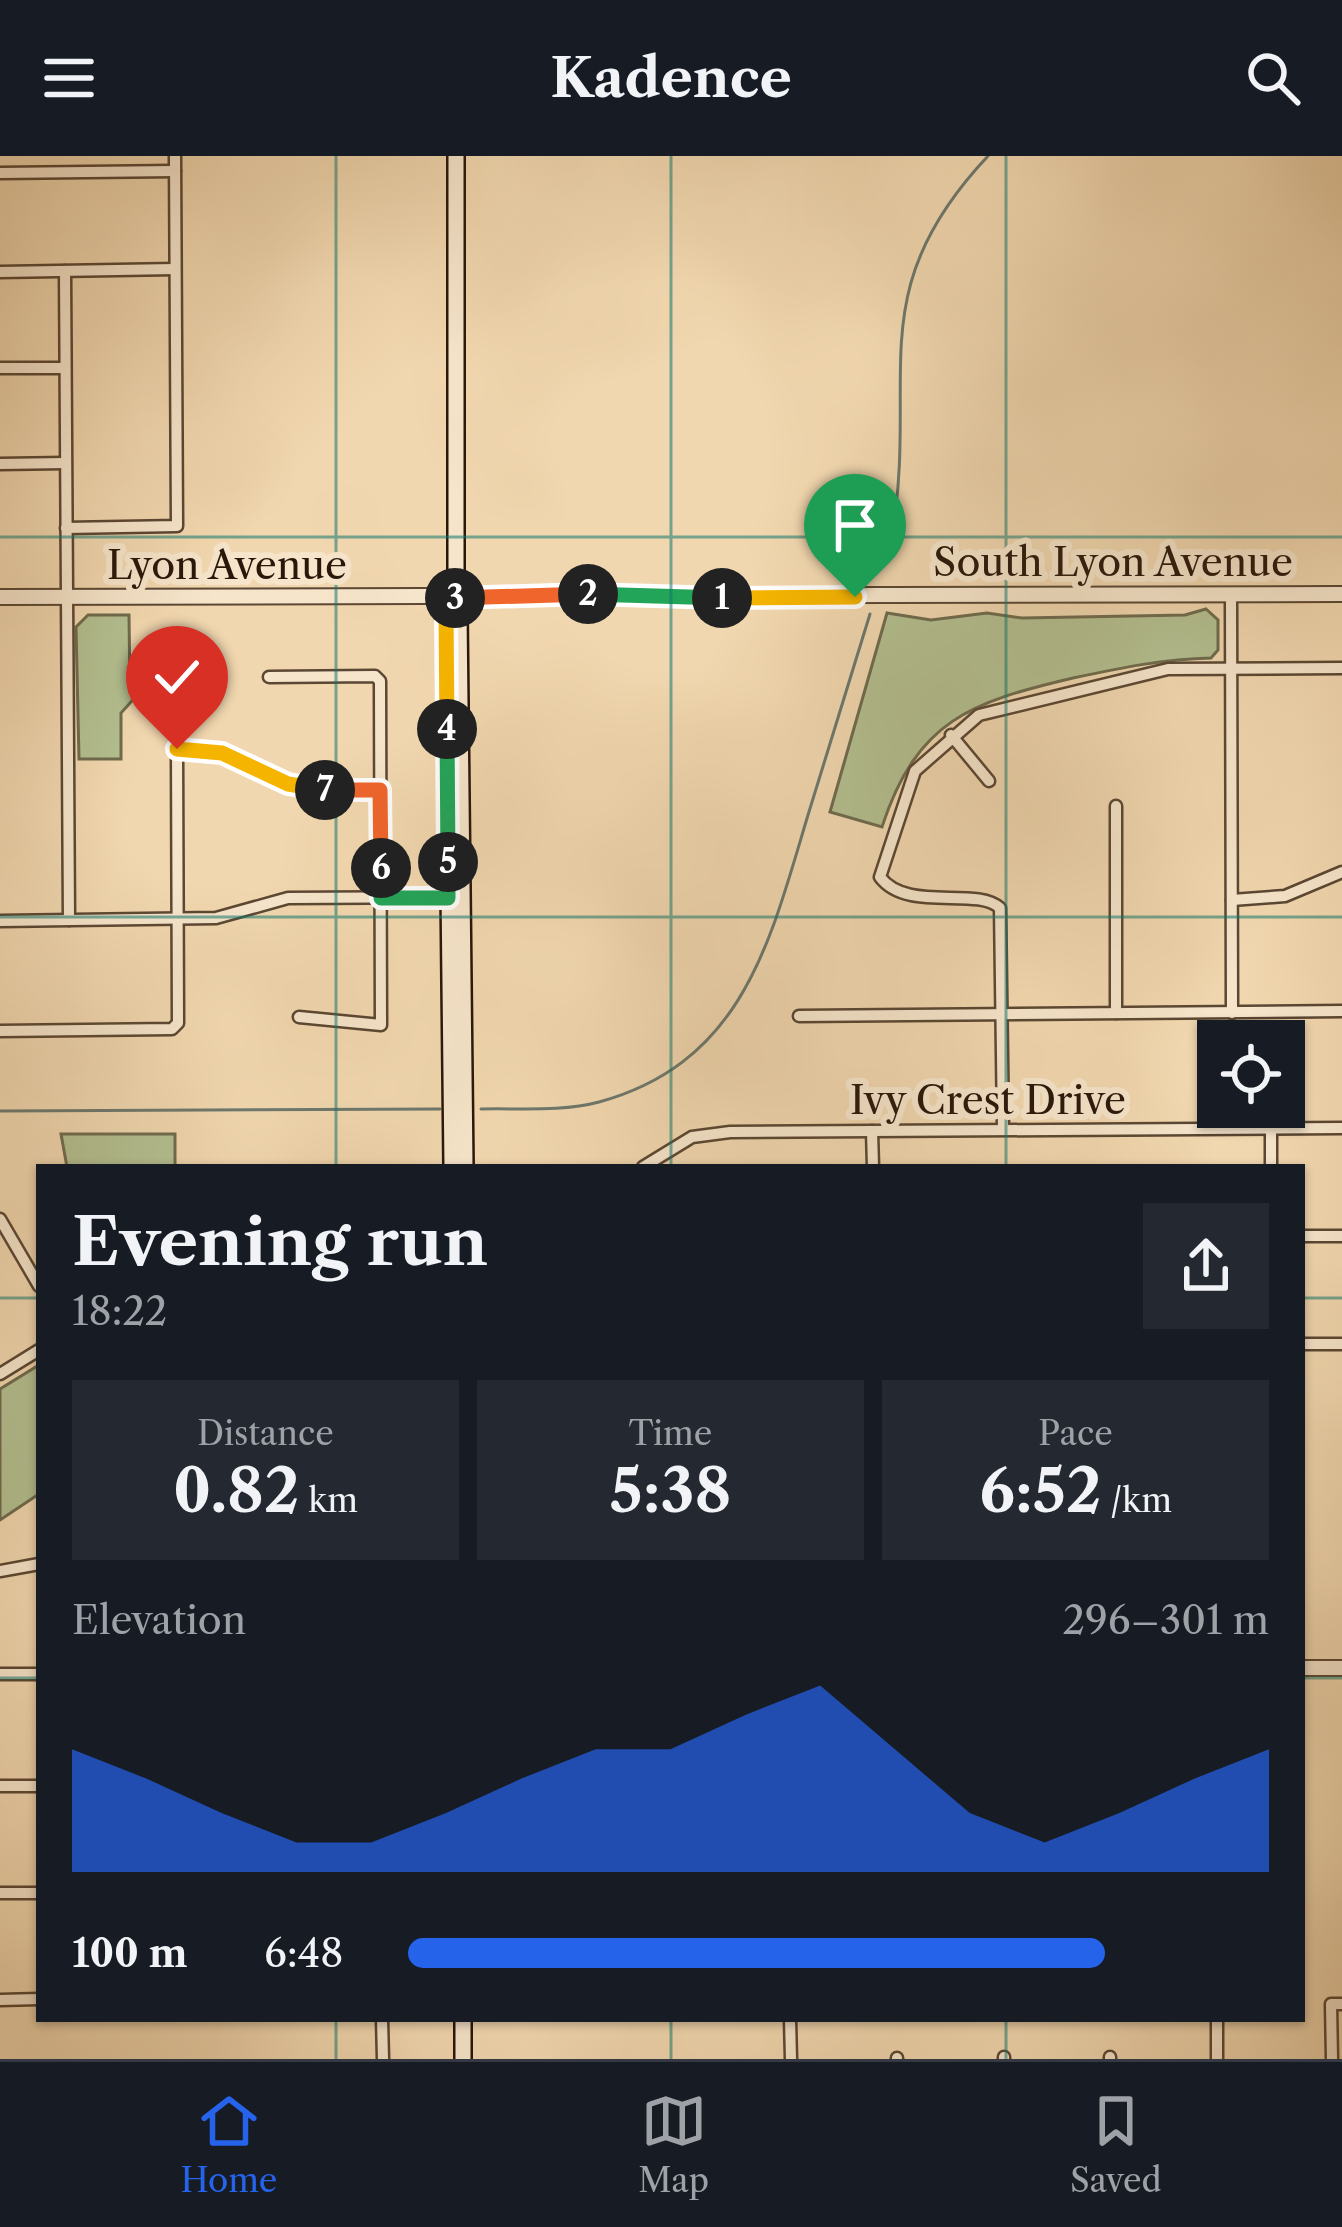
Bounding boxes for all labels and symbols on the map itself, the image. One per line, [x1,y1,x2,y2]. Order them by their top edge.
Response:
pin [804,474,906,597]
street label: South Lyon Avenue [933,538,1293,586]
street label: Lyon Avenue [107,541,347,589]
pin: 2 [558,564,618,624]
pin: 3 [425,568,485,628]
pin: 1 [692,568,752,628]
pin [126,626,228,749]
pin: 4 [417,699,477,759]
pin: 7 [295,760,355,820]
pin: 5 [418,832,478,892]
pin: 6 [351,838,411,898]
street label: Ivy Crest Drive [850,1076,1126,1124]

